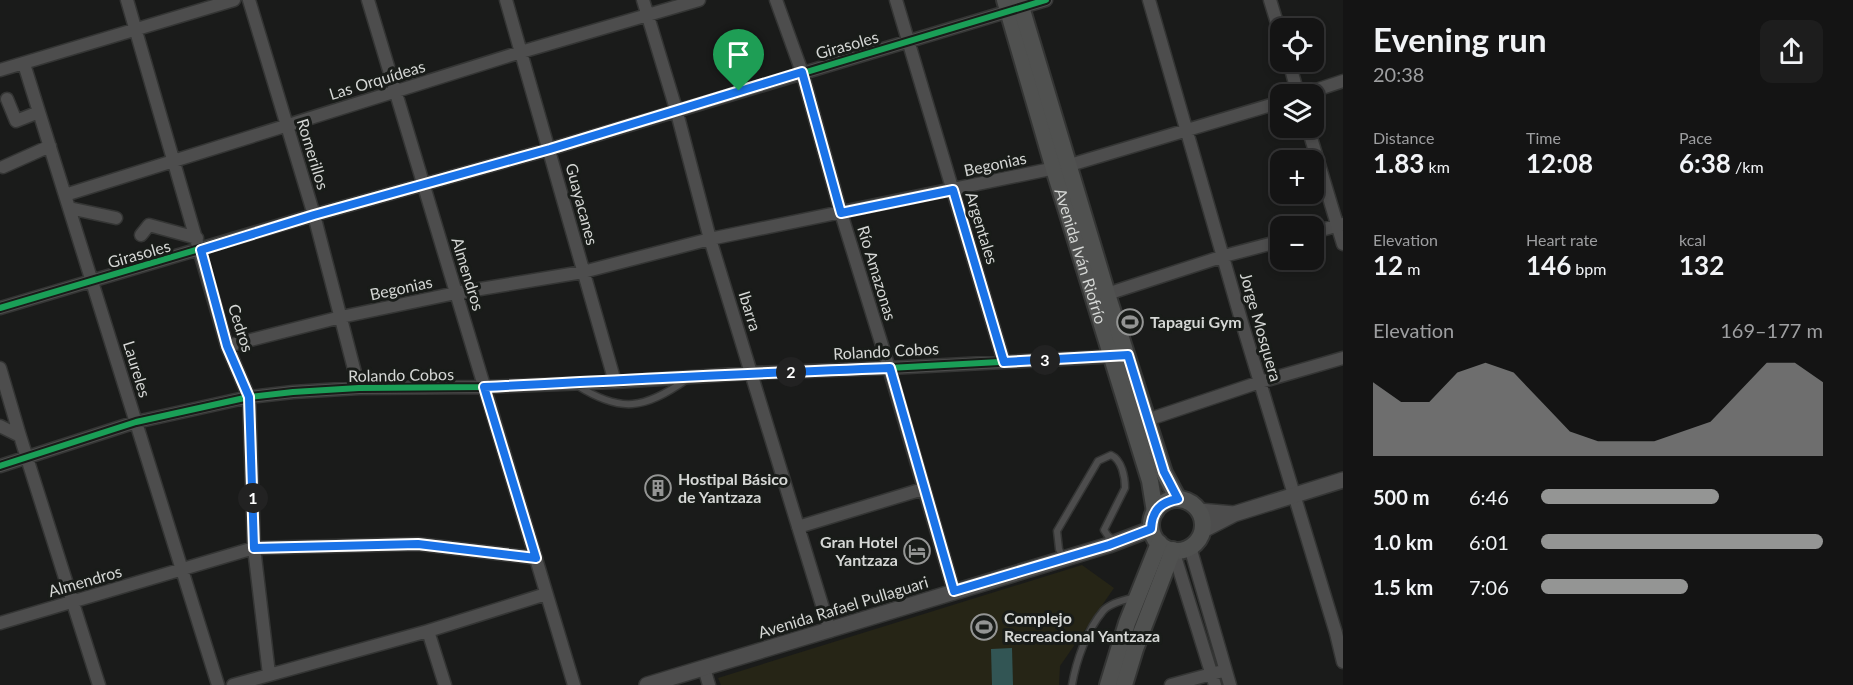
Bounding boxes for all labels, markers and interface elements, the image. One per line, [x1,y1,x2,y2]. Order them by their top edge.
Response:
map controls [1270,18,1324,270]
button: locate [1270,18,1324,72]
text: Evening run [1373,19,1547,59]
button: share [1760,20,1823,83]
street label: Girasoles [813,27,880,63]
pin [713,29,764,91]
icon: arrive [722,38,755,71]
street label: Las Orquídeas [327,56,427,103]
text: 20:38 [1373,62,1424,86]
button: layers [1270,84,1324,138]
street label: Romerillos [294,116,333,192]
text: Distance [1373,128,1434,147]
text: Time [1526,128,1561,147]
text: Pace [1679,128,1712,147]
text: 1.83 [1373,147,1424,179]
text: 12:08 [1526,147,1593,179]
text: 6:38 [1679,147,1731,179]
street label: Begonias [962,148,1028,179]
button: + [1270,150,1324,204]
text: km [1424,157,1450,176]
text: /km [1731,157,1764,176]
street label: Guayacanes [562,161,603,247]
street label: Avenida Iván Riofrío [1051,186,1111,326]
street label: Argentales [962,189,1003,266]
button: − [1270,216,1324,270]
street label: Río Amazonas [854,223,901,323]
text: Elevation [1373,230,1438,249]
text: Heart rate [1526,230,1598,249]
text: kcal [1679,230,1706,249]
street label: Almendros [448,235,489,313]
street label: Girasoles [105,236,172,272]
text: 12 [1373,249,1403,281]
text: 146 [1526,249,1571,281]
text: 132 [1679,249,1724,281]
text: m [1403,259,1420,278]
text: bpm [1571,259,1606,278]
street label: Jorge Mosquera [1237,270,1286,384]
street label: Begonias [368,272,434,303]
street label: Ibarra [735,289,766,333]
street label: Cedros [225,301,258,354]
sports icon: Tapagui Gym [1115,307,1145,337]
place label: Tapagui Gym [1150,312,1242,331]
text: Elevation [1373,318,1454,342]
text: 169–177 m [1720,318,1823,342]
street label: Laureles [120,338,155,400]
street label: Rolando Cobos [833,338,939,363]
pin: 3 [1030,345,1060,375]
text: 3 [1040,350,1050,369]
pin: 2 [776,357,806,387]
text: 2 [786,362,796,381]
street label: Rolando Cobos [348,364,454,385]
place label: Hostipal Básico de Yantzaza [678,469,788,506]
building icon: Hostipal Básico de Yantzaza [643,473,673,503]
pin: 1 [238,483,268,513]
text: 500 m [1373,485,1429,509]
text: 6:46 [1469,485,1509,509]
text: 1 [248,488,258,507]
text: 1.0 km [1373,530,1433,554]
text: 6:01 [1469,530,1509,554]
place label: Gran Hotel Yantzaza [820,532,898,569]
hotel icon: Gran Hotel Yantzaza [902,536,932,566]
street label: Almendros [46,561,124,600]
street label: Avenida Rafael Pullaguari [756,572,930,641]
text: 1.5 km [1373,575,1433,599]
text: 7:06 [1469,575,1509,599]
place label: Complejo Recreacional Yantzaza [1004,608,1160,645]
sports icon: Complejo Recreacional Yantzaza [969,612,999,642]

